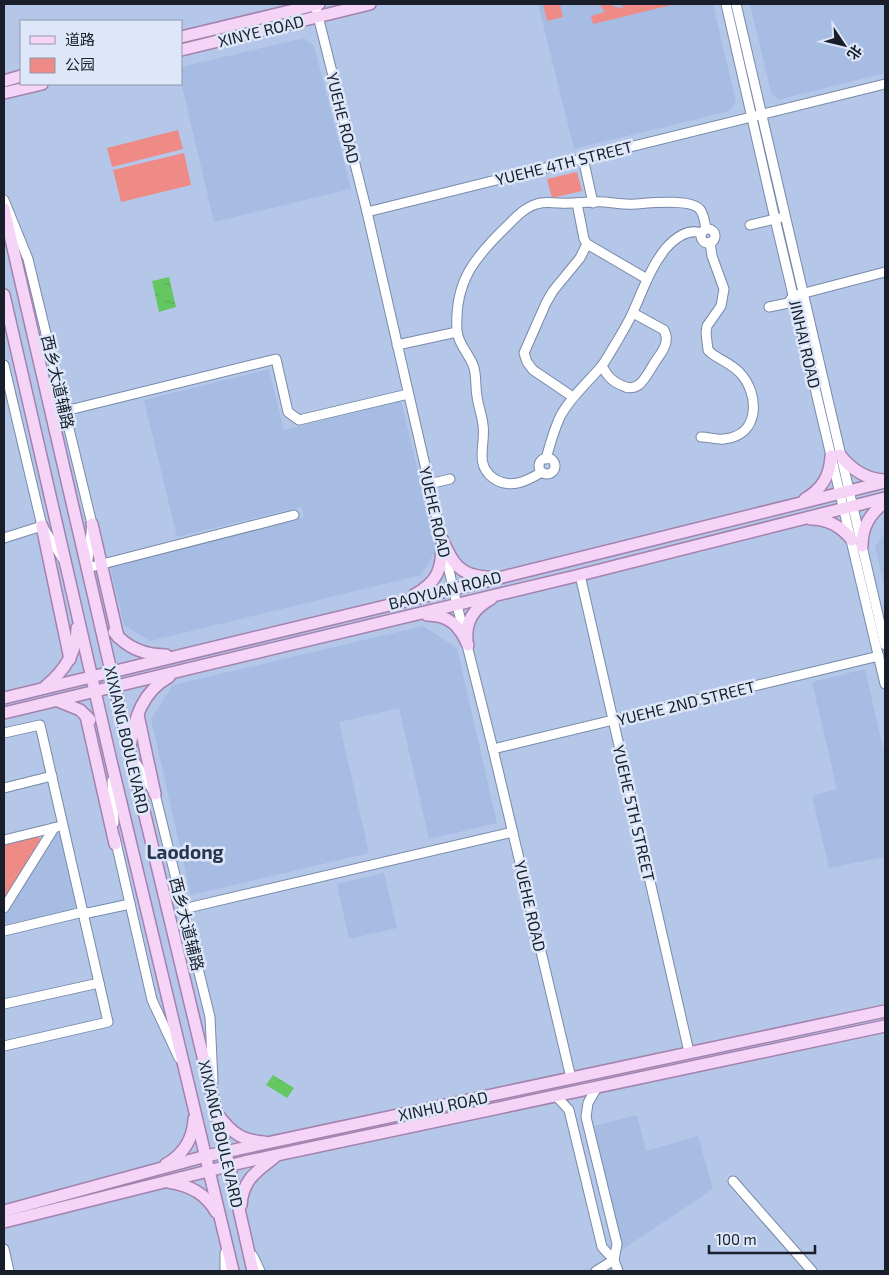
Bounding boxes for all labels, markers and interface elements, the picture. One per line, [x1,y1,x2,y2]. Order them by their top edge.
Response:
street label: XINYE ROAD [216,11,306,50]
legend [20,20,182,85]
north arrow [819,20,869,70]
text: 道路 [65,30,95,48]
text: 北 [844,42,866,63]
text: 公园 [65,55,95,73]
street label: YUEHE ROAD [323,70,364,165]
street label: YUEHE 4TH STREET [493,136,634,189]
street label: JINHAI ROAD [786,298,825,390]
street label: 西乡大道辅路 [38,333,79,431]
street label: YUEHE ROAD [416,464,455,559]
street label: BAOYUAN ROAD [386,566,503,613]
street label: XIXIANG BOULEVARD [101,664,154,816]
street label: YUEHE 2ND STREET [615,676,757,729]
street label: YUEHE 5TH STREET [610,743,659,883]
district label: Laodong [146,840,224,863]
street label: YUEHE ROAD [511,858,550,953]
street label: 西乡大道辅路 [167,875,208,973]
street label: XIXIANG BOULEVARD [195,1058,248,1210]
street label: XINHU ROAD [396,1087,489,1124]
scale bar [709,1222,815,1254]
text: 100 m [716,1230,757,1248]

